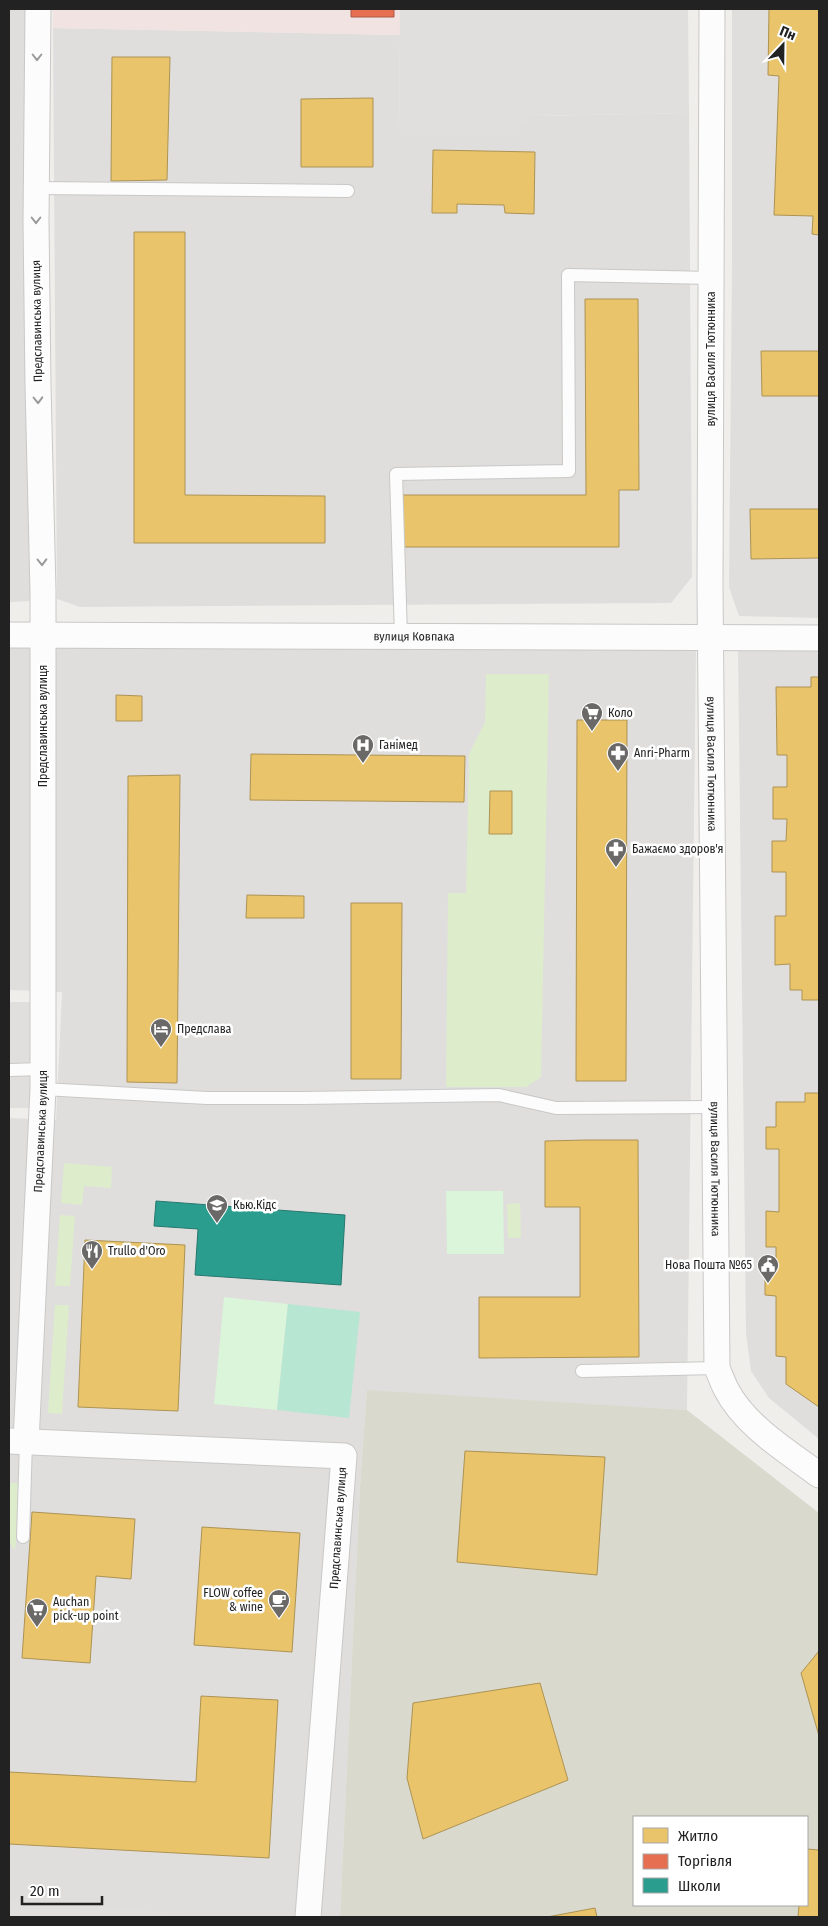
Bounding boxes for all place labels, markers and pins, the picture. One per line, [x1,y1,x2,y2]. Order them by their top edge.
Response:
supermarket icon: Коло [580,701,604,732]
place label: Коло [608,706,633,720]
hospital icon: Ганімед [351,733,375,764]
place label: Ганімед [379,738,418,752]
pharmacy icon: Anri-Pharm [606,741,630,772]
place label: Anri-Pharm [634,746,690,760]
pharmacy icon: Бажаємо здоров'я [604,837,628,868]
place label: Бажаємо здоров'я [632,842,724,856]
hotel icon: Предслава [149,1017,173,1048]
place label: Предслава [177,1022,232,1036]
school or university icon: Кью.Кідс [205,1193,229,1224]
place label: Кью.Кідс [233,1198,277,1212]
restaurant icon: Trullo d'Oro [80,1239,104,1270]
place label: Trullo d'Oro [108,1244,166,1258]
public building icon: Нова Пошта №65 [756,1253,780,1284]
place label: Нова Пошта №65 [665,1258,752,1272]
place label: FLOW coffee & wine [203,1586,263,1614]
cafe icon: FLOW coffee & wine [267,1588,291,1619]
place label: Auchan pick-up point [53,1595,119,1623]
supermarket icon: Auchan pick-up point [25,1597,49,1628]

